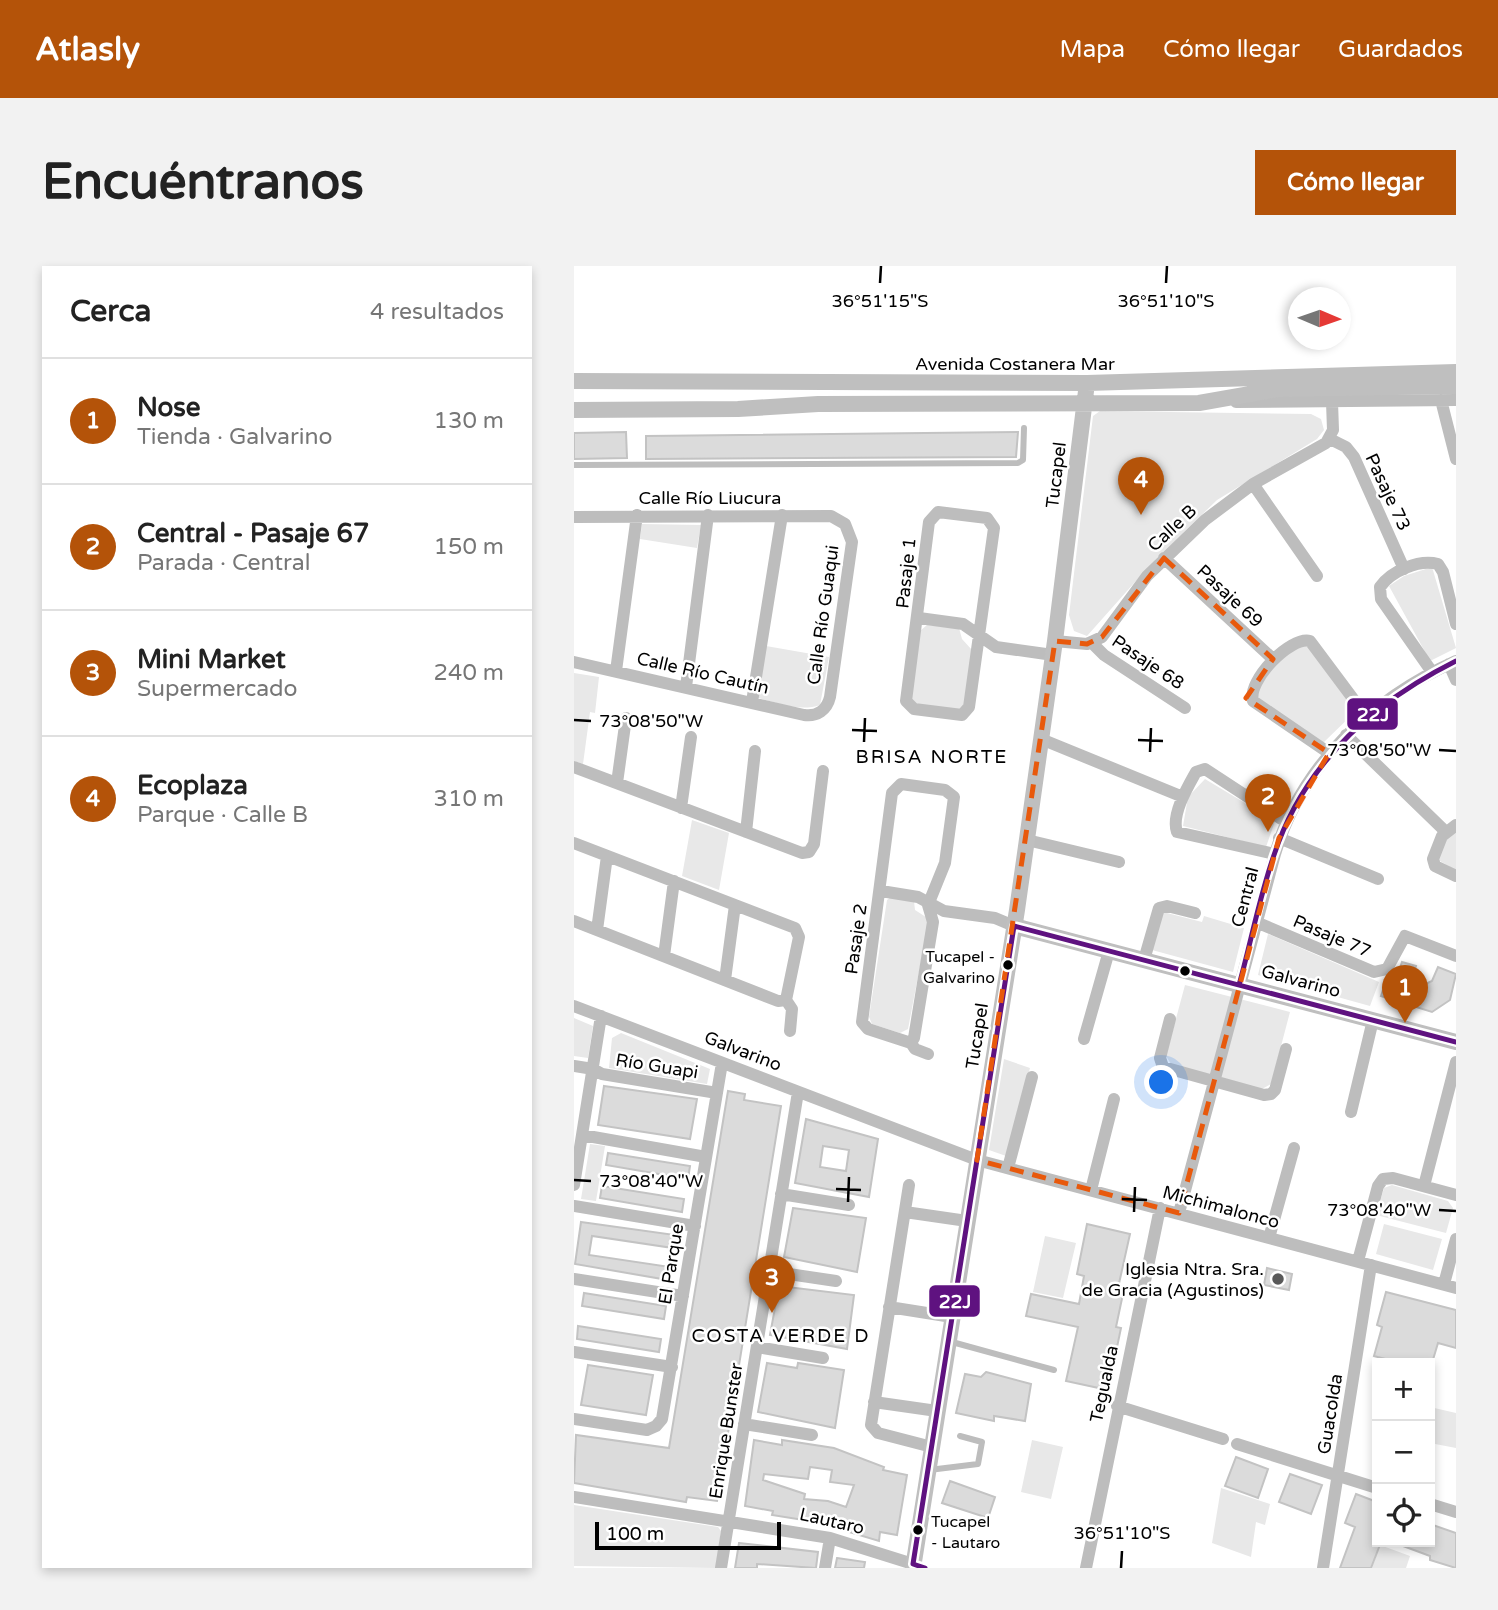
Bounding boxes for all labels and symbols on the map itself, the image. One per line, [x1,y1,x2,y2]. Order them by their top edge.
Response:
north arrow [1288,287,1351,350]
text: 36°51'15"S [832,290,928,312]
text: 36°51'10"S [1118,290,1214,312]
street label: Avenida Costanera Mar [915,353,1115,375]
street label: Tucapel [1041,441,1071,509]
street label: Pasaje 73 [1361,450,1415,534]
pin: 4 [1118,457,1164,515]
street label: Calle Río Liucura [639,487,781,509]
street label: Calle B [1143,500,1201,556]
street label: Pasaje 1 [891,536,921,610]
street label: Calle Río Guaqui [802,544,844,686]
street label: Pasaje 69 [1192,560,1268,632]
street label: Pasaje 68 [1108,630,1188,694]
street label: Calle Río Cautín [635,647,771,699]
line badge: 22J [1346,697,1399,731]
text: 22J [1357,704,1389,726]
text: 73°08'50"W [599,710,703,732]
text: 73°08'50"W [1327,739,1431,761]
district label: BRISA NORTE [856,746,1008,768]
pin: 2 [1245,774,1291,832]
street label: Central [1226,864,1264,930]
street label: Pasaje 2 [840,902,872,976]
street label: Pasaje 77 [1290,910,1374,962]
place label: Tucapel - Galvarino [923,947,995,988]
marker: Tucapel - Galvarino [1001,958,1015,972]
street label: Galvarino [1259,960,1343,1002]
unlabelled marker [1178,964,1192,978]
pin: 1 [1382,965,1428,1023]
street label: Tucapel [961,1001,993,1071]
street label: Galvarino [701,1026,785,1076]
street label: Río Guapi [614,1049,700,1083]
your location [1144,1065,1178,1099]
text: 73°08'40"W [599,1170,703,1192]
street label: Michimalonco [1160,1181,1282,1233]
text: 73°08'40"W [1327,1199,1431,1221]
street label: El Parque [654,1222,688,1306]
pin: 3 [749,1255,795,1313]
place label: Iglesia Ntra. Sra. de Gracia (Agustinos) [1082,1258,1264,1301]
marker: Iglesia Ntra. Sra. de Gracia (Agustinos) [1270,1271,1286,1287]
line badge: 22J [928,1284,981,1318]
text: 22J [939,1291,971,1313]
district label: COSTA VERDE D [691,1325,871,1347]
street label: Tegualda [1085,1343,1123,1425]
street label: Enrique Bunster [704,1361,748,1501]
street label: Guacolda [1313,1372,1347,1456]
street label: Lautaro [797,1503,867,1539]
place label: Tucapel - Lautaro [931,1512,1000,1553]
scale bar [595,1519,780,1551]
text: 36°51'10"S [1074,1522,1170,1544]
marker: Tucapel - Lautaro [911,1523,925,1537]

